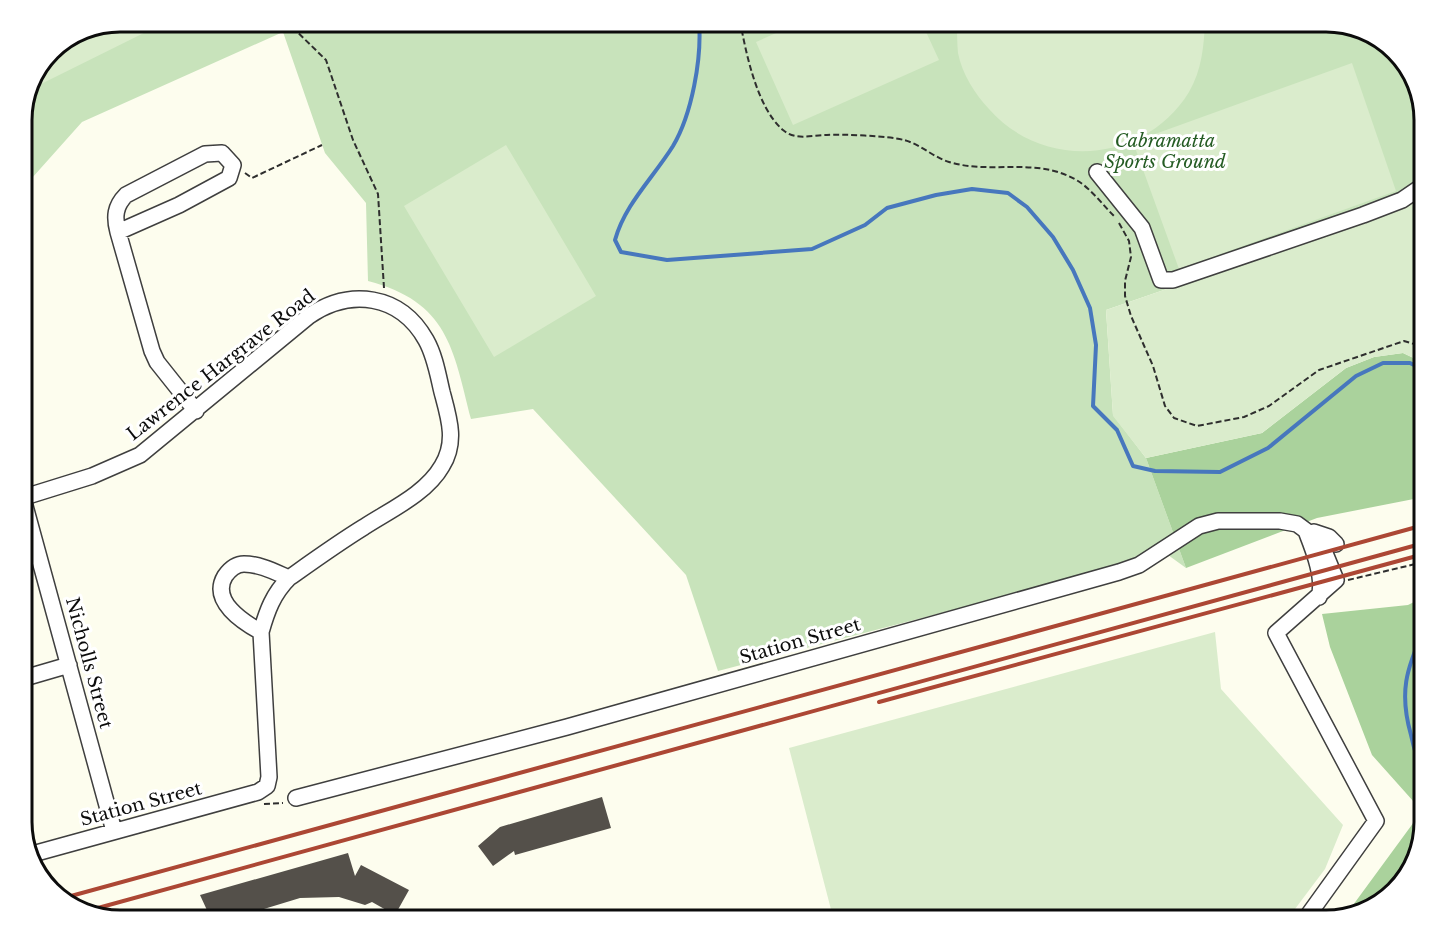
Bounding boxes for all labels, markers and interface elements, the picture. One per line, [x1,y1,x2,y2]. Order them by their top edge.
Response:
park label: Cabramatta Sports Ground [1104,130,1226,173]
street label: Lawrence Hargrave Road [123,285,319,445]
street label: Nicholls Street [61,595,117,731]
street label: Station Street [737,613,863,669]
street label: Station Street [78,777,204,831]

